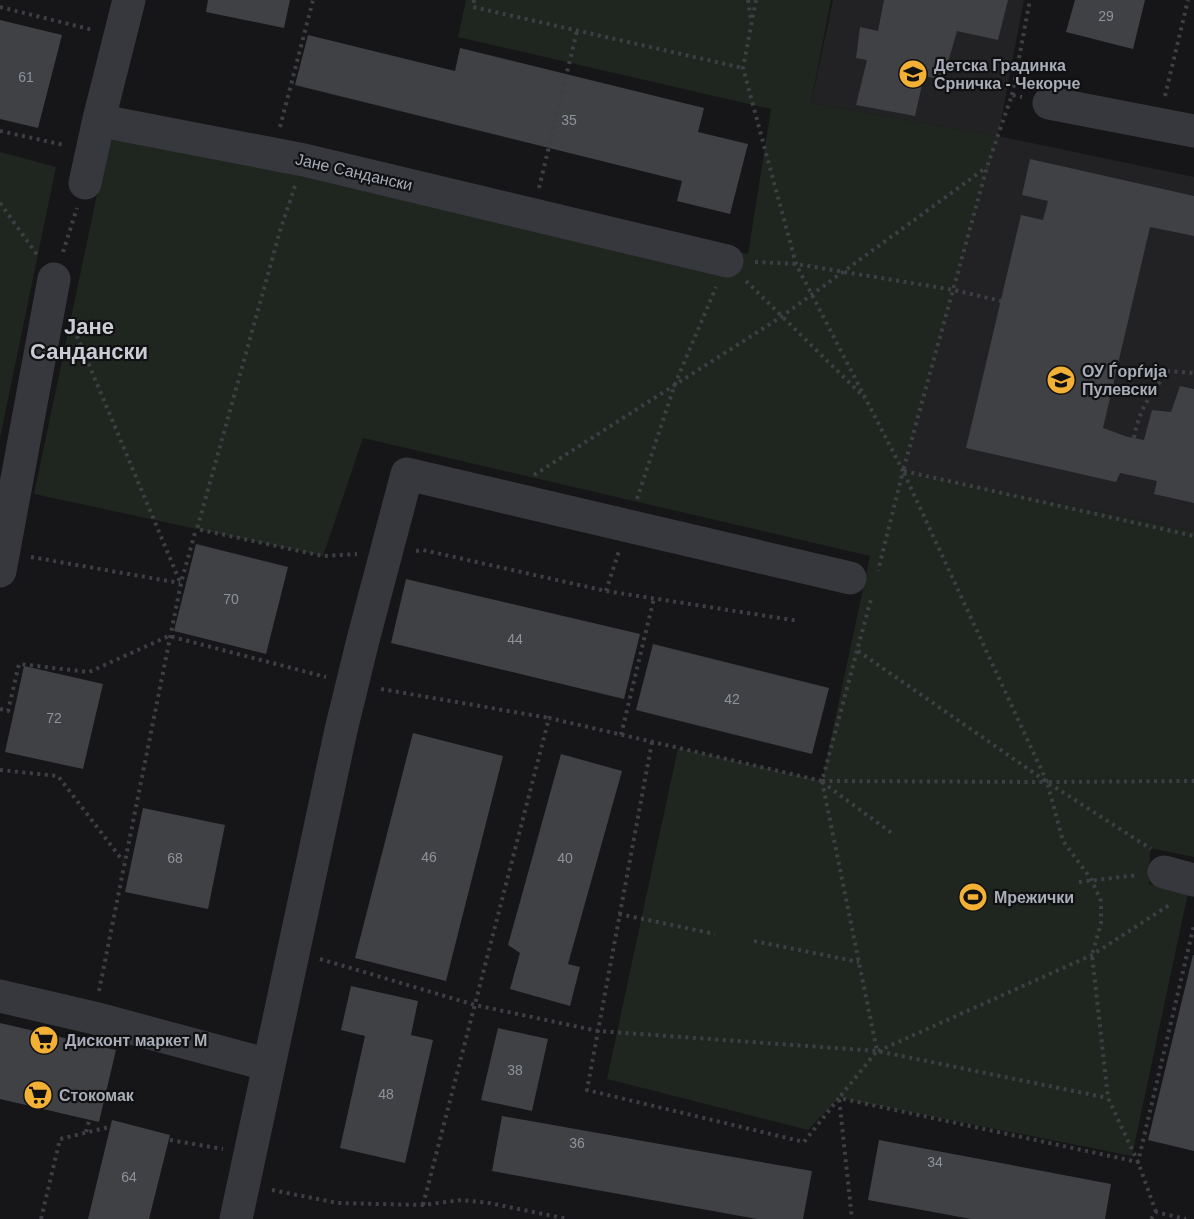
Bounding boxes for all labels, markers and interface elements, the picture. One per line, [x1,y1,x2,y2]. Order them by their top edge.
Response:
house number: 29 [1098,8,1114,24]
place label: Детска Градинка Срничка - Чекорче [934,57,1081,92]
school or university icon: Детска Градинка Срничка - Чекорче [897,58,929,90]
house number: 61 [18,69,34,85]
house number: 35 [561,112,577,128]
street label: Јане Сандански [294,150,414,194]
district label: Јане Сандански [30,314,148,364]
place label: ОУ Ѓорѓија Пулевски [1082,362,1167,398]
school or university icon: ОУ Ѓорѓија Пулевски [1045,364,1077,396]
house number: 70 [223,591,239,607]
house number: 44 [507,631,523,647]
house number: 42 [724,691,740,707]
house number: 72 [46,710,62,726]
house number: 46 [421,849,437,865]
house number: 68 [167,850,183,866]
house number: 40 [557,850,573,866]
sports icon: Мрежички [957,881,989,913]
place label: Мрежички [994,889,1074,906]
supermarket icon: Дисконт маркет М [28,1024,60,1056]
place label: Дисконт маркет М [65,1032,207,1049]
house number: 38 [507,1062,523,1078]
supermarket icon: Стокомак [22,1079,54,1111]
house number: 48 [378,1086,394,1102]
place label: Стокомак [59,1087,135,1104]
house number: 36 [569,1135,585,1151]
house number: 34 [927,1154,943,1170]
house number: 64 [121,1169,137,1185]

